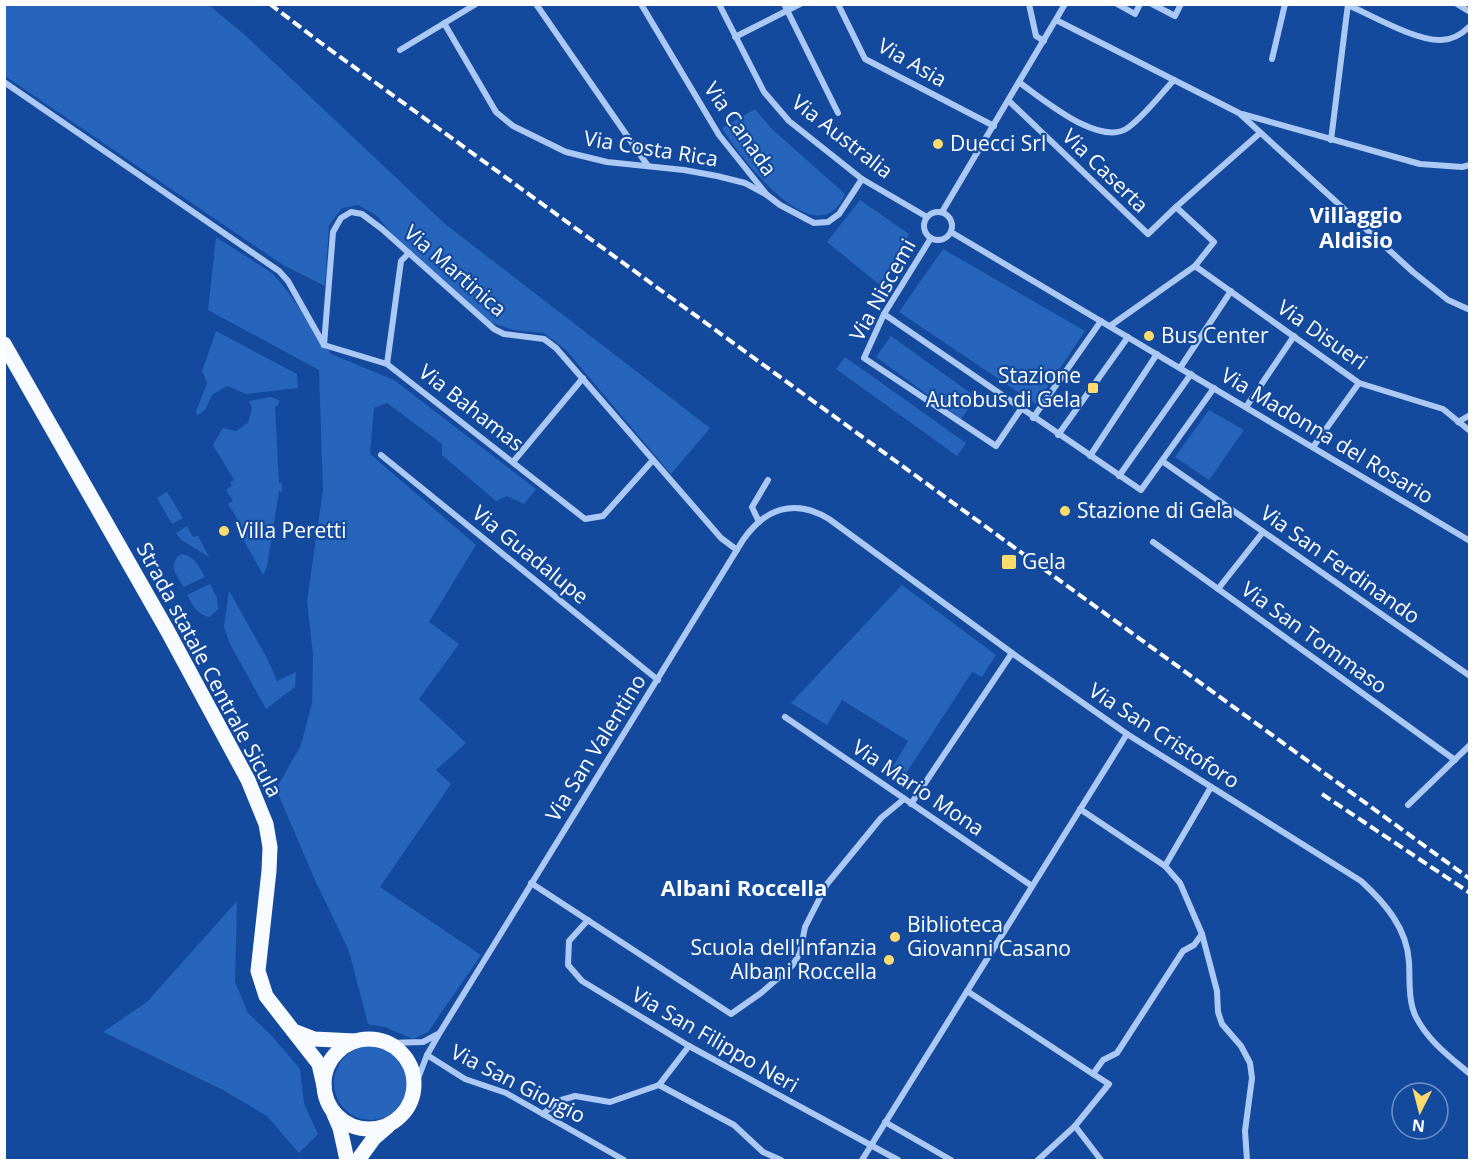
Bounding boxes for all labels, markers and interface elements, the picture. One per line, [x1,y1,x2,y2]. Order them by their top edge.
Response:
street label: Via Asia [873,31,952,93]
street label: Via Canada [698,76,784,181]
street label: Via Australia [786,88,899,185]
street label: Via Caserta [1057,122,1155,218]
street label: Via Costa Rica [582,124,720,172]
place label: Duecci Srl [950,129,1046,157]
marker: Duecci Srl [931,137,945,151]
district label: Villaggio Aldisio [1310,199,1402,254]
street label: Via Martinica [399,218,513,322]
street label: Via Niscemi [843,233,922,346]
street label: Via Disueri [1272,293,1373,375]
place label: Bus Center [1161,321,1269,349]
marker: Bus Center [1142,329,1156,343]
street label: Via Bahamas [413,357,530,457]
place label: Stazione Autobus di Gela [926,361,1081,413]
street label: Via Madonna del Rosario [1216,361,1439,510]
marker: Stazione Autobus di Gela [1086,381,1100,395]
place label: Stazione di Gela [1077,496,1233,524]
street label: Via Guadalupe [467,499,595,610]
street label: Via San Ferdinando [1255,499,1426,630]
marker: Stazione di Gela [1058,504,1072,518]
place label: Villa Peretti [236,516,347,544]
marker: Villa Peretti [217,524,231,538]
street label: Strada statale Centrale Sicula [131,537,289,802]
place label: Gela [1022,547,1066,575]
marker: Gela [1000,553,1018,571]
street label: Via San Tommaso [1236,575,1393,700]
street label: Via San Valentino [539,668,652,827]
street label: Via San Cristoforo [1084,676,1245,794]
street label: Via Mario Mona [847,733,990,842]
district label: Albani Roccella [661,872,827,902]
place label: Biblioteca Giovanni Casano [907,910,1071,962]
marker: Biblioteca Giovanni Casano [888,930,902,944]
place label: Scuola dell'Infanzia Albani Roccella [690,933,877,985]
marker: Scuola dell'Infanzia Albani Roccella [882,953,896,967]
street label: Via San Filippo Neri [627,980,804,1098]
street label: Via San Giorgio [446,1037,591,1129]
north arrow [1390,1081,1450,1141]
text: N [1411,1114,1426,1138]

